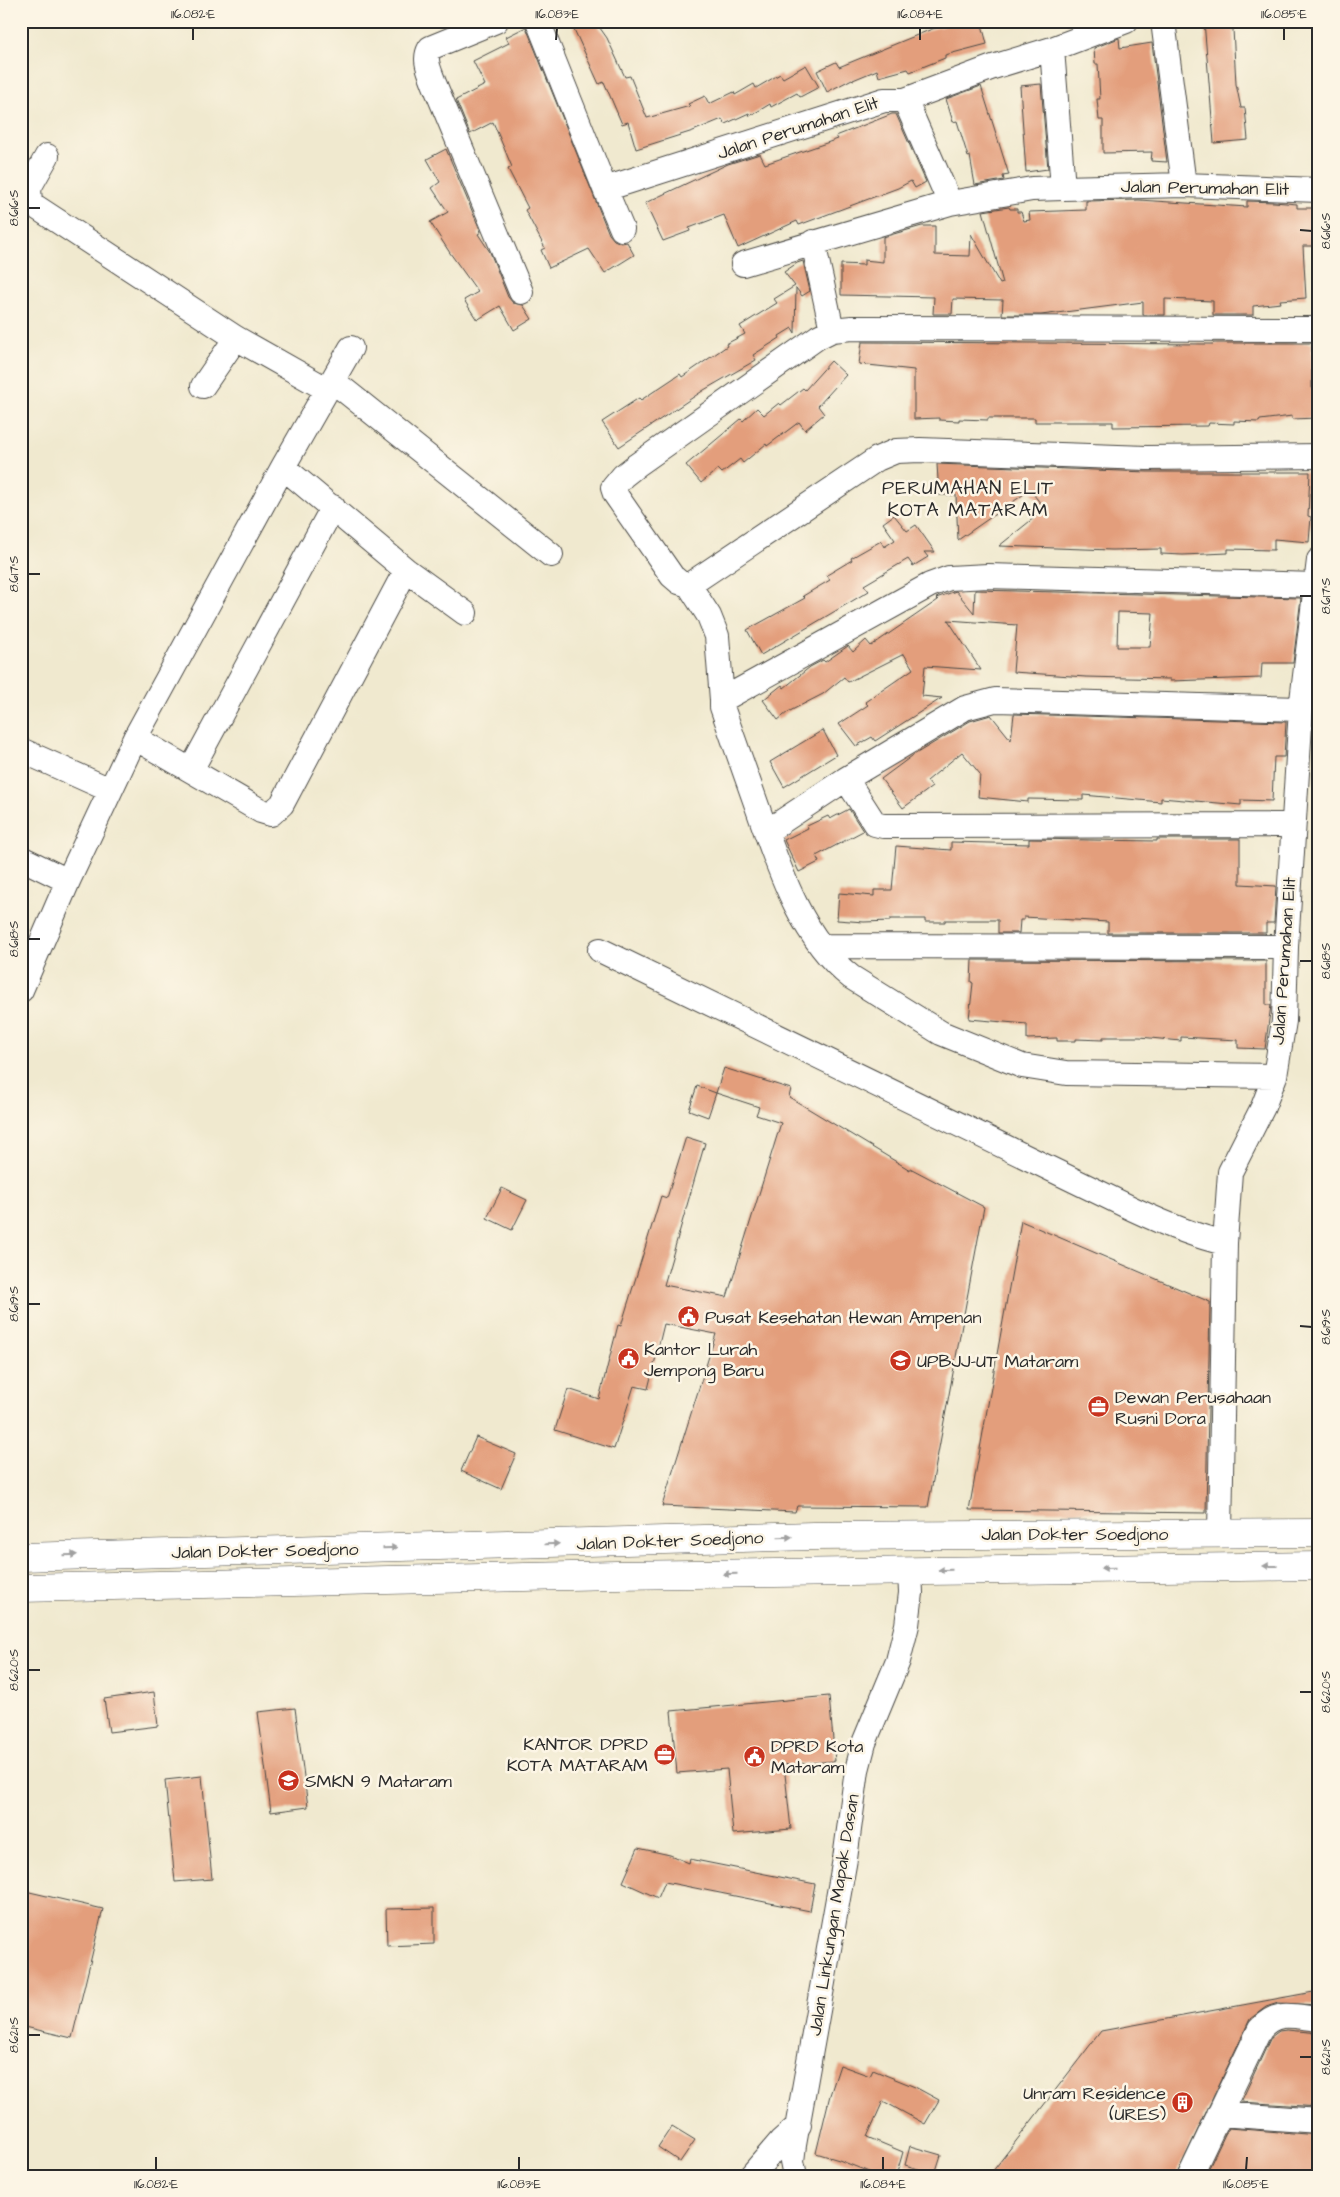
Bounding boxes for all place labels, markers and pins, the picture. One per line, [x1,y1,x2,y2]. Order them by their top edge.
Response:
public building icon: Pusat Kesehatan Hewan Ampenan [677,1305,701,1329]
place label: Pusat Kesehatan Hewan Ampenan [705,1305,981,1330]
place label: Kantor Lurah Jempong Baru [644,1337,764,1384]
public building icon: Kantor Lurah Jempong Baru [616,1347,640,1371]
school or university icon: UPBJJ-UT Mataram [889,1349,913,1373]
place label: UPBJJ-UT Mataram [917,1349,1078,1374]
place label: Dewan Perusahaan Rusni Dora [1115,1385,1271,1431]
office icon: Dewan Perusahaan Rusni Dora [1087,1395,1111,1419]
place label: KANTOR DPRD KOTA MATARAM [507,1732,648,1778]
place label: DPRD Kota Mataram [771,1734,863,1780]
office icon: KANTOR DPRD KOTA MATARAM [652,1742,676,1766]
public building icon: DPRD Kota Mataram [743,1744,767,1768]
school or university icon: SMKN 9 Mataram [277,1769,301,1793]
place label: SMKN 9 Mataram [305,1769,452,1794]
place label: Unram Residence (URES) [1023,2081,1166,2127]
building icon: Unram Residence (URES) [1170,2091,1194,2115]

